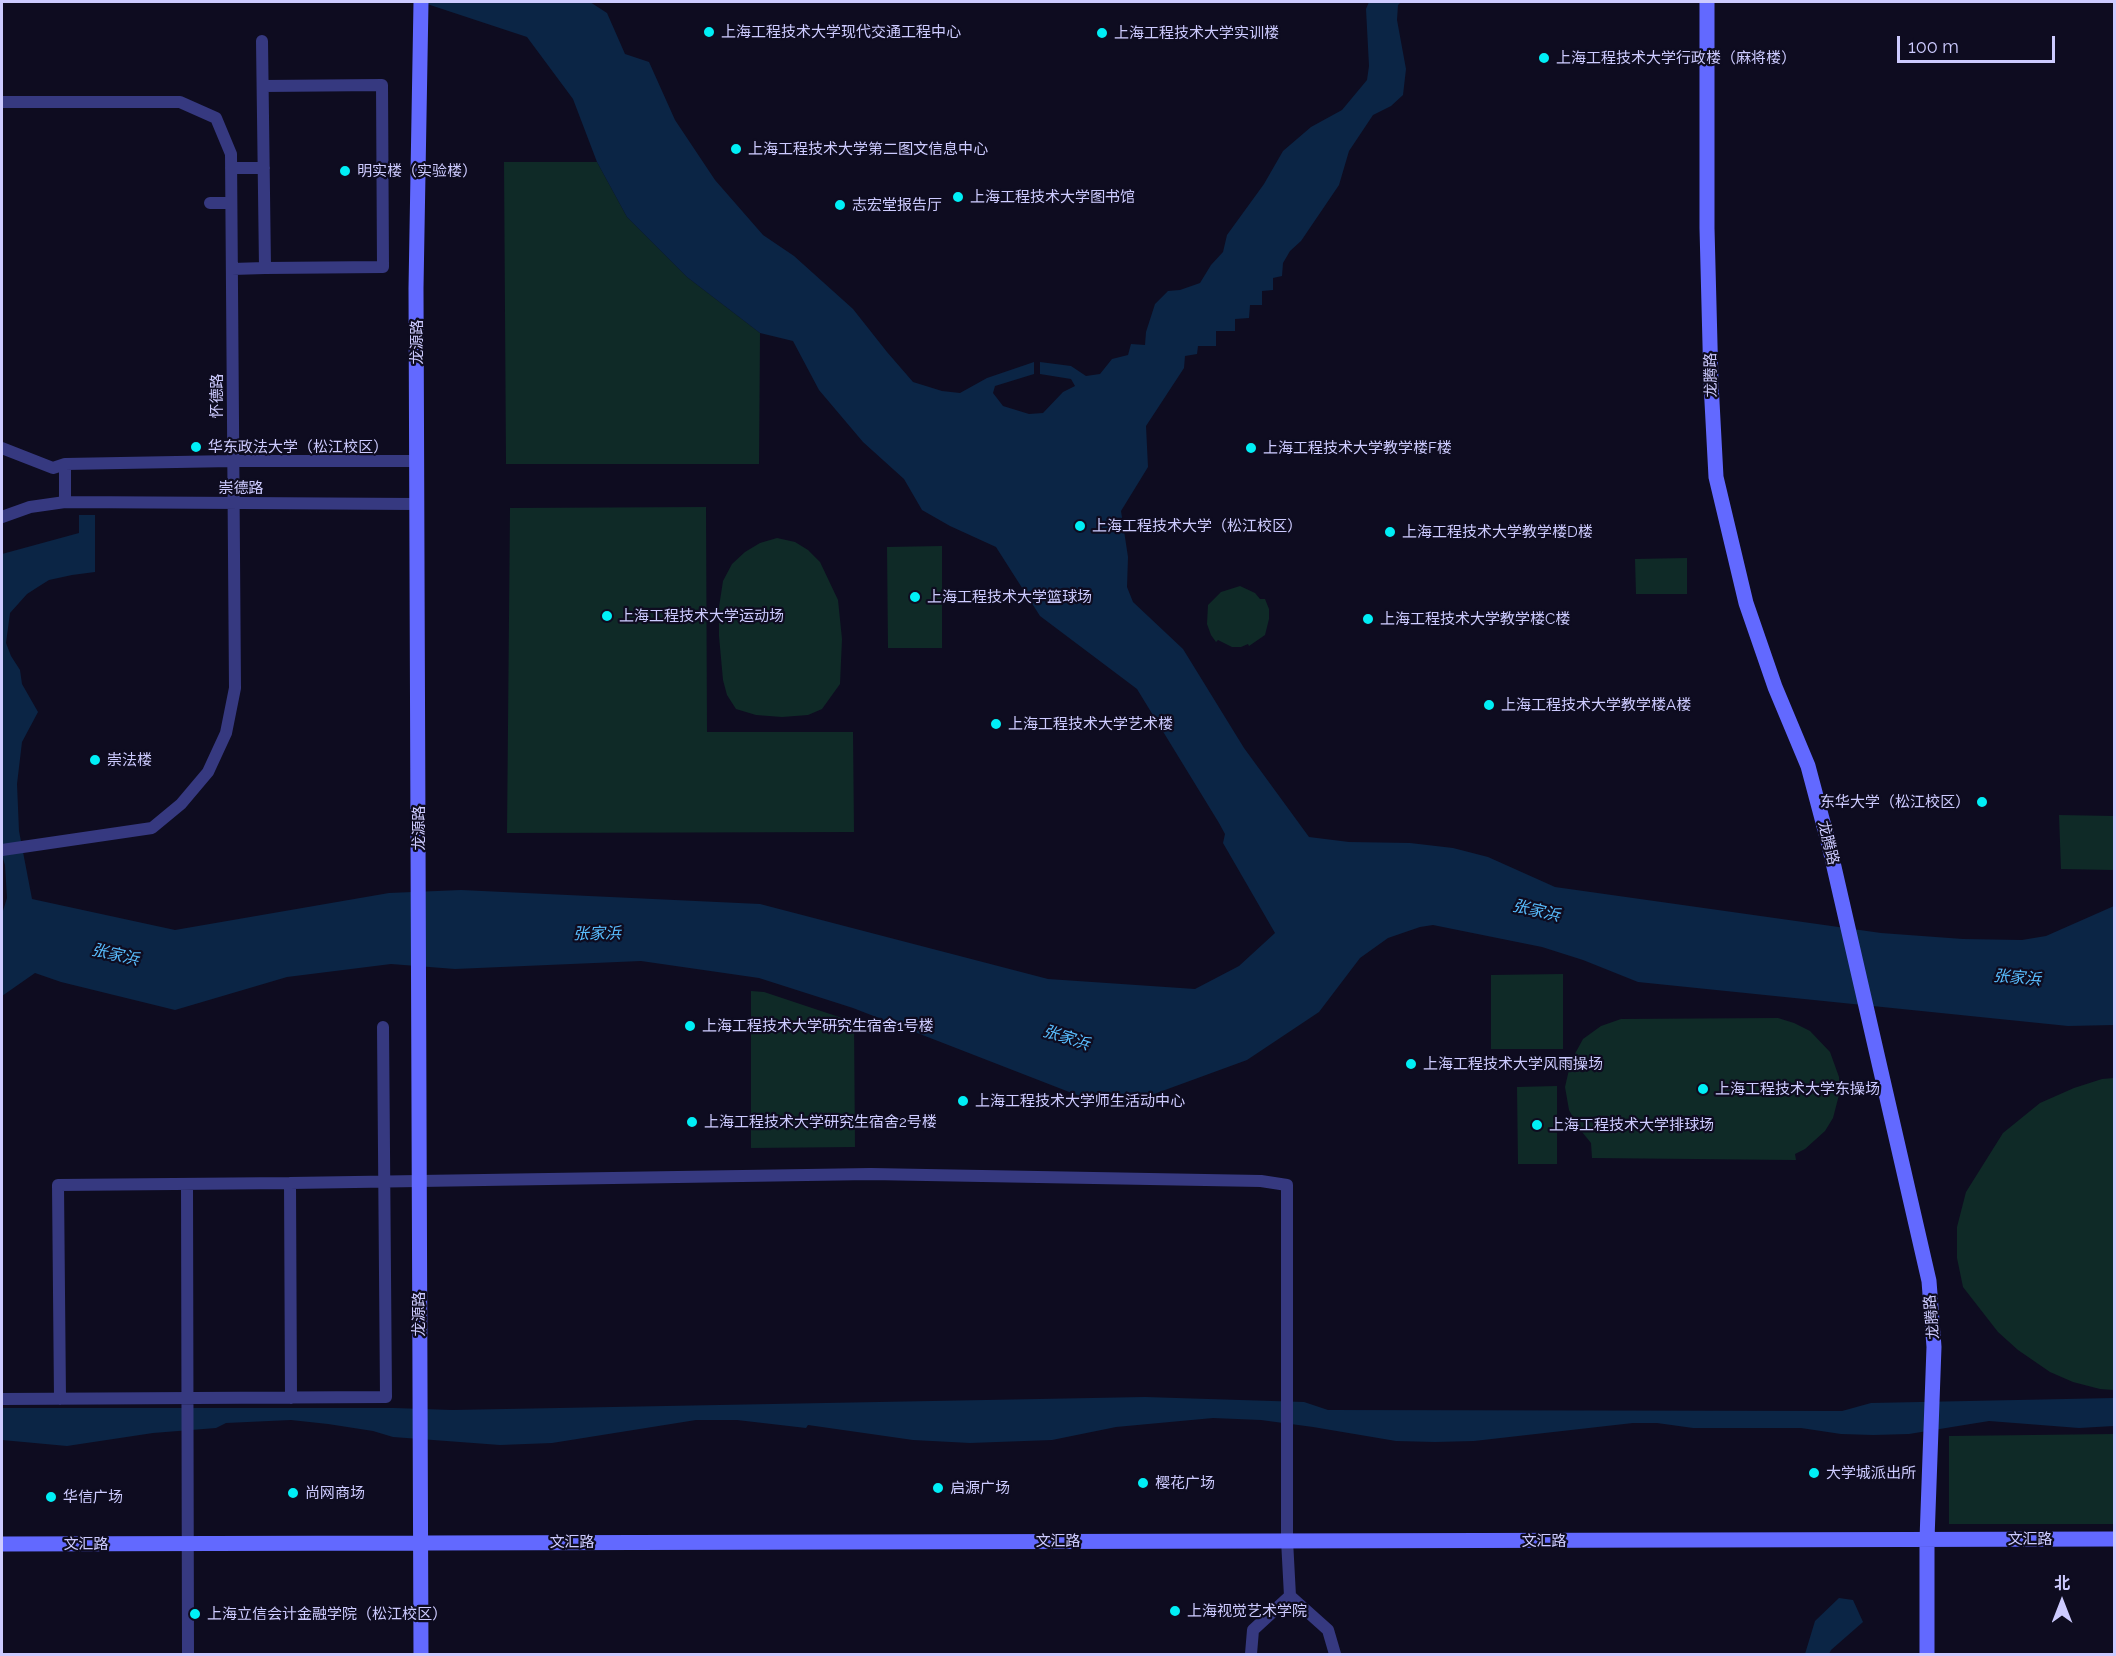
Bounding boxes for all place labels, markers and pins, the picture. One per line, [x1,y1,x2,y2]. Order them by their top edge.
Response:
place label: 上海工程技术大学现代交通工程中心 [721,23,961,41]
place label: 上海工程技术大学实训楼 [1114,24,1279,42]
marker: 上海工程技术大学现代交通工程中心 [702,25,716,39]
marker: 上海工程技术大学实训楼 [1095,26,1109,40]
place label: 上海工程技术大学行政楼（麻将楼） [1556,49,1796,67]
marker: 上海工程技术大学行政楼（麻将楼） [1537,51,1551,65]
place label: 上海工程技术大学第二图文信息中心 [748,140,988,158]
marker: 上海工程技术大学第二图文信息中心 [729,142,743,156]
place label: 明实楼（实验楼） [357,162,477,180]
marker: 明实楼（实验楼） [338,164,352,178]
place label: 上海工程技术大学图书馆 [970,188,1135,206]
marker: 上海工程技术大学图书馆 [951,190,965,204]
place label: 志宏堂报告厅 [852,196,942,214]
marker: 志宏堂报告厅 [833,198,847,212]
place label: 华东政法大学（松江校区） [208,438,388,456]
place label: 上海工程技术大学教学楼F楼 [1263,439,1452,457]
marker: 华东政法大学（松江校区） [189,440,203,454]
marker: 上海工程技术大学教学楼F楼 [1244,441,1258,455]
place label: 上海工程技术大学（松江校区） [1092,517,1302,535]
marker: 上海工程技术大学（松江校区） [1073,519,1087,533]
place label: 上海工程技术大学教学楼D楼 [1402,523,1593,541]
marker: 上海工程技术大学教学楼D楼 [1383,525,1397,539]
place label: 上海工程技术大学篮球场 [927,588,1092,606]
marker: 上海工程技术大学篮球场 [908,590,922,604]
place label: 上海工程技术大学运动场 [619,607,784,625]
marker: 上海工程技术大学运动场 [600,609,614,623]
place label: 上海工程技术大学教学楼C楼 [1380,610,1570,628]
marker: 上海工程技术大学教学楼C楼 [1361,612,1375,626]
place label: 上海工程技术大学教学楼A楼 [1501,696,1691,714]
marker: 上海工程技术大学教学楼A楼 [1482,698,1496,712]
place label: 上海工程技术大学艺术楼 [1008,715,1173,733]
marker: 上海工程技术大学艺术楼 [989,717,1003,731]
place label: 崇法楼 [107,751,152,769]
marker: 崇法楼 [88,753,102,767]
place label: 东华大学（松江校区） [1820,793,1970,811]
marker: 东华大学（松江校区） [1975,795,1989,809]
place label: 上海工程技术大学研究生宿舍1号楼 [702,1017,933,1035]
marker: 上海工程技术大学研究生宿舍1号楼 [683,1019,697,1033]
place label: 上海工程技术大学风雨操场 [1423,1055,1603,1073]
marker: 上海工程技术大学风雨操场 [1404,1057,1418,1071]
place label: 上海工程技术大学东操场 [1715,1080,1880,1098]
marker: 上海工程技术大学东操场 [1696,1082,1710,1096]
place label: 上海工程技术大学师生活动中心 [975,1092,1185,1110]
marker: 上海工程技术大学师生活动中心 [956,1094,970,1108]
place label: 上海工程技术大学研究生宿舍2号楼 [704,1113,937,1131]
marker: 上海工程技术大学研究生宿舍2号楼 [685,1115,699,1129]
place label: 上海工程技术大学排球场 [1549,1116,1714,1134]
marker: 上海工程技术大学排球场 [1530,1118,1544,1132]
place label: 大学城派出所 [1826,1464,1916,1482]
marker: 大学城派出所 [1807,1466,1821,1480]
place label: 樱花广场 [1155,1474,1215,1492]
marker: 樱花广场 [1136,1476,1150,1490]
place label: 启源广场 [950,1479,1010,1497]
marker: 启源广场 [931,1481,945,1495]
place label: 尚网商场 [305,1484,365,1502]
marker: 尚网商场 [286,1486,300,1500]
place label: 华信广场 [63,1488,123,1506]
marker: 华信广场 [44,1490,58,1504]
place label: 上海视觉艺术学院 [1187,1602,1307,1620]
marker: 上海视觉艺术学院 [1168,1604,1182,1618]
place label: 上海立信会计金融学院（松江校区） [207,1605,447,1623]
marker: 上海立信会计金融学院（松江校区） [188,1607,202,1621]

